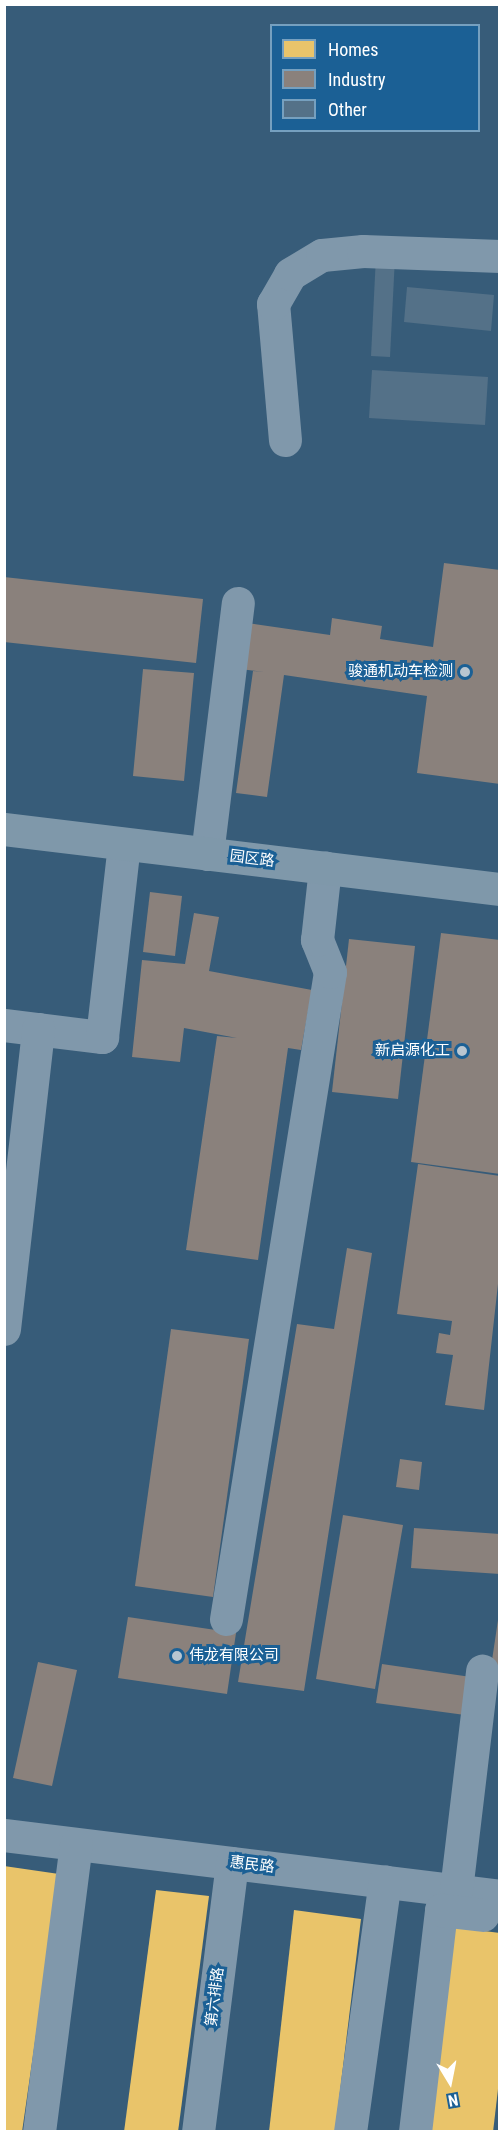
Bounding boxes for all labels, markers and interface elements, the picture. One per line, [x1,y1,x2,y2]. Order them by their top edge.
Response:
legend [270,24,480,132]
text: Homes [328,39,378,60]
text: Industry [328,69,386,90]
text: Other [328,99,367,120]
place label: 骏通机动车检测 [348,663,453,681]
marker: 骏通机动车检测 [458,665,472,679]
street label: 园区路 [229,847,275,871]
place label: 新启源化工 [375,1042,450,1060]
marker: 新启源化工 [455,1044,469,1058]
place label: 伟龙有限公司 [189,1647,279,1665]
marker: 伟龙有限公司 [170,1649,184,1663]
street label: 惠民路 [229,1853,275,1877]
street label: 第六排路 [202,1966,228,2028]
north arrow [420,2052,480,2112]
text: N [447,2090,460,2110]

